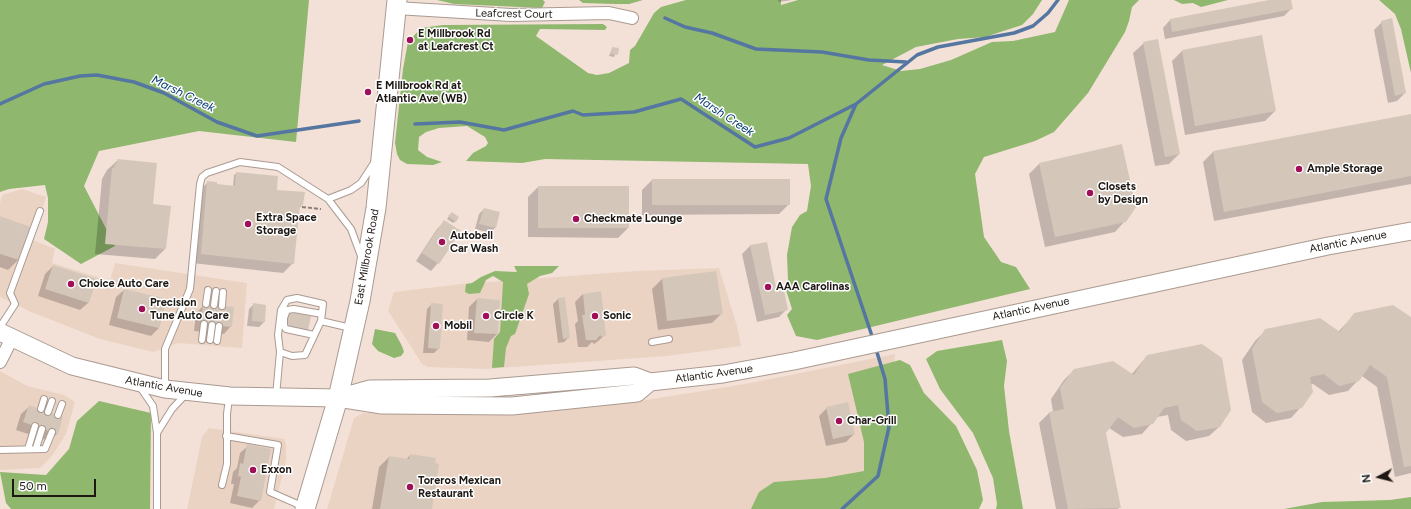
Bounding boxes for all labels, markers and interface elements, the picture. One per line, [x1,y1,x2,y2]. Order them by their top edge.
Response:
street label: Leafcrest Court [475,7,553,21]
place label: E Millbrook Rd at Leafcrest Ct [418,27,494,53]
marker: E Millbrook Rd at Leafcrest Ct [405,35,415,45]
water label: Marsh Creek [149,73,217,115]
place label: E Millbrook Rd at Atlantic Ave (WB) [376,79,467,105]
marker: E Millbrook Rd at Atlantic Ave (WB) [363,87,373,97]
water label: Marsh Creek [691,90,757,140]
place label: Ample Storage [1307,162,1383,176]
marker: Ample Storage [1294,164,1304,174]
place label: Closets by Design [1098,180,1148,206]
marker: Closets by Design [1085,188,1095,198]
street label: East Millbrook Road [352,208,382,306]
place label: Extra Space Storage [256,211,317,237]
place label: Checkmate Lounge [584,212,682,226]
marker: Checkmate Lounge [571,214,581,224]
marker: Extra Space Storage [243,219,253,229]
street label: Atlantic Avenue [1308,228,1388,256]
place label: Autobell Car Wash [450,229,498,255]
marker: Autobell Car Wash [437,237,447,247]
place label: Choice Auto Care [79,277,169,291]
marker: Choice Auto Care [66,279,76,289]
place label: AAA Carolinas [776,280,849,294]
marker: AAA Carolinas [763,282,773,292]
street label: Atlantic Avenue [991,294,1071,324]
place label: Precision Tune Auto Care [150,296,229,322]
marker: Precision Tune Auto Care [137,304,147,314]
place label: Circle K [494,309,534,323]
place label: Sonic [603,309,631,323]
marker: Circle K [481,311,491,321]
marker: Sonic [590,311,600,321]
place label: Mobil [444,319,472,333]
marker: Mobil [431,321,441,331]
street label: Atlantic Avenue [674,362,754,386]
street label: Atlantic Avenue [124,374,204,400]
place label: Char-Grill [847,414,896,428]
marker: Char-Grill [834,416,844,426]
north arrow [1359,457,1399,497]
place label: Exxon [261,463,292,477]
marker: Exxon [248,465,258,475]
scale bar [14,471,98,497]
place label: Toreros Mexican Restaurant [418,474,501,500]
text: N [1360,474,1374,484]
text: 50 m [19,479,47,493]
marker: Toreros Mexican Restaurant [405,482,415,492]

